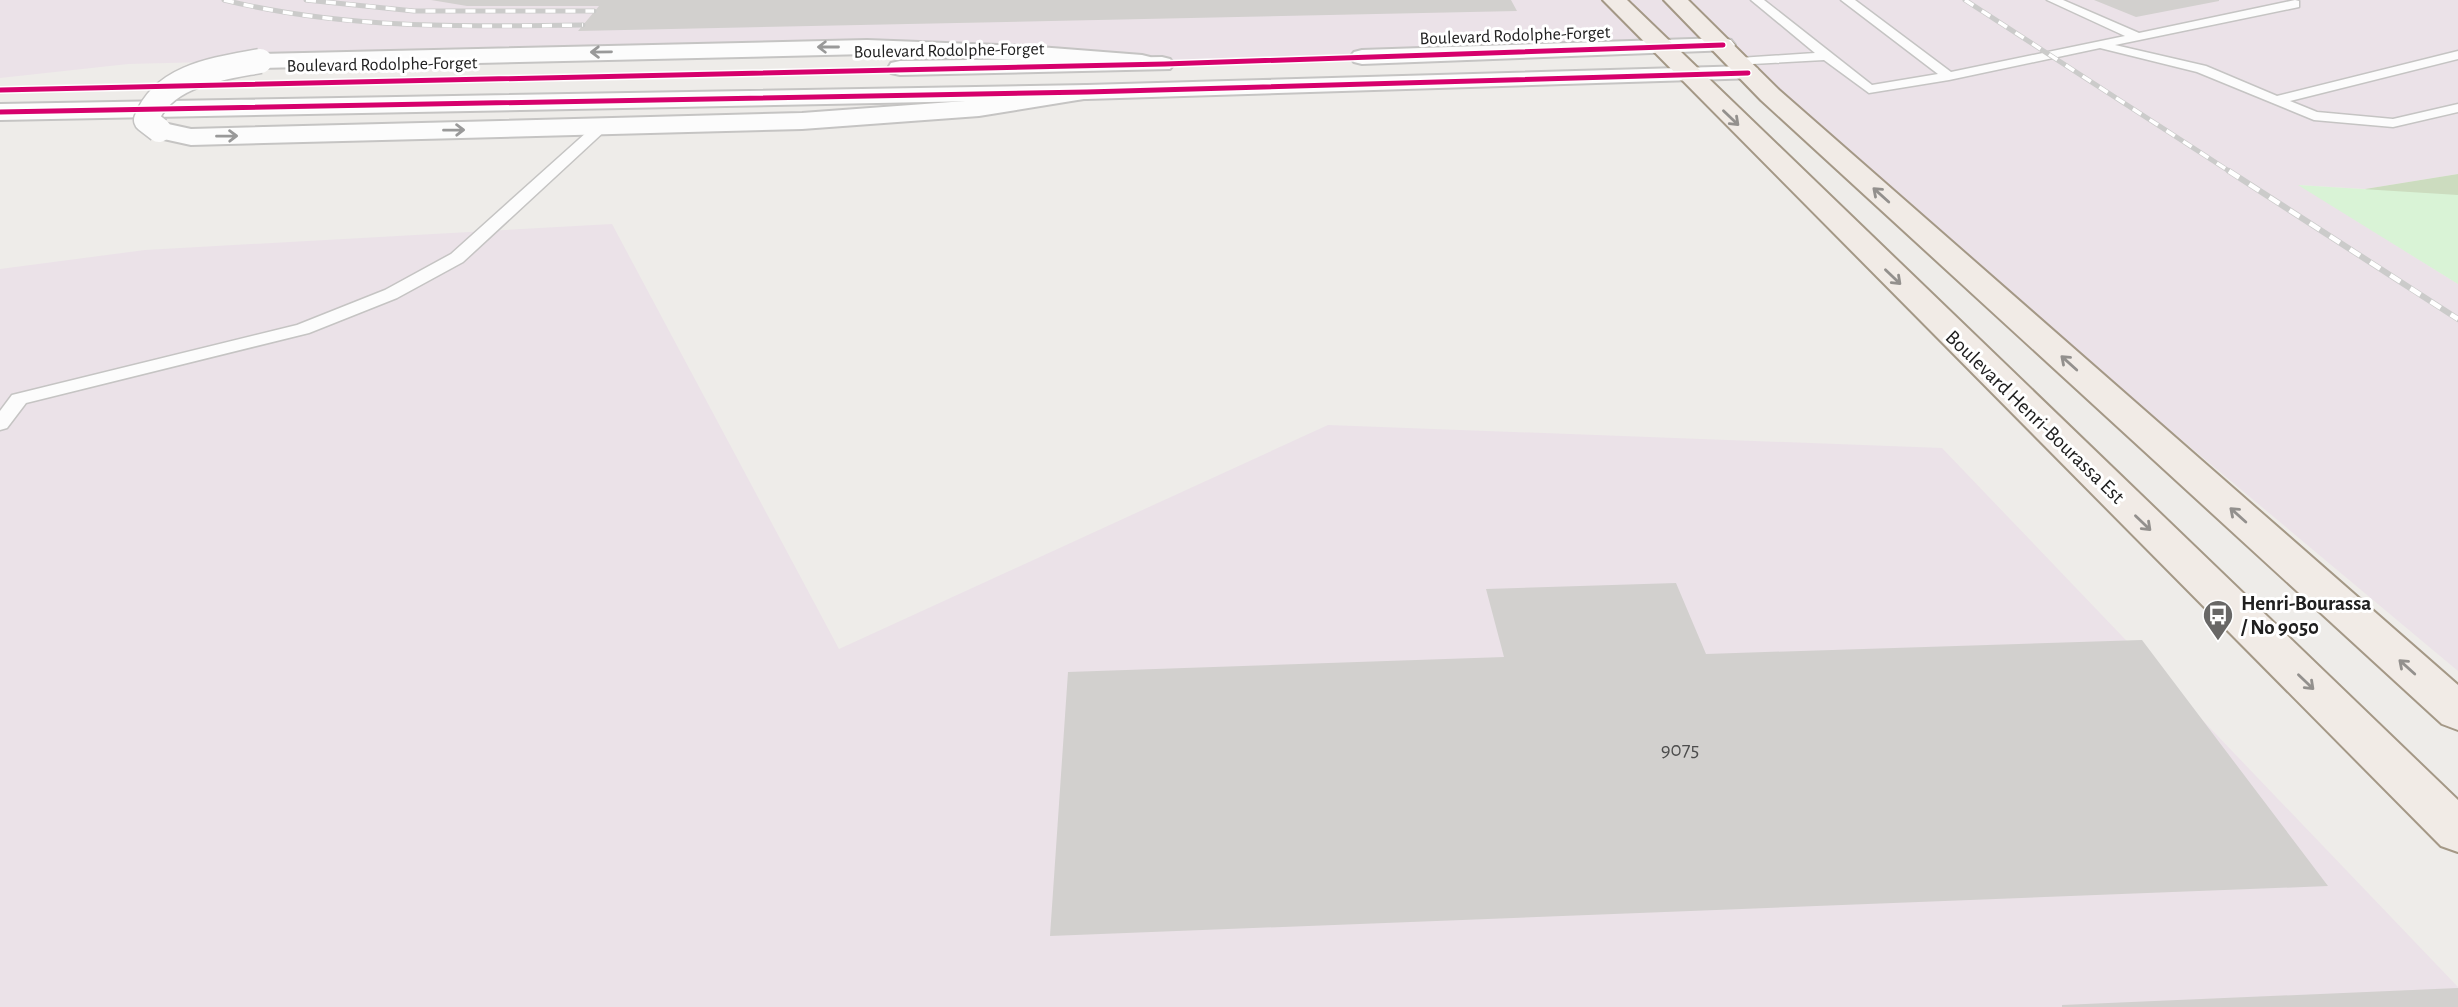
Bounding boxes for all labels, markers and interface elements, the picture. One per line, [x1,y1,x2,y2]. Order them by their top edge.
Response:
street label: Boulevard Rodolphe-Forget [1419,24,1611,48]
one-way arrow [817,40,840,54]
street label: Boulevard Rodolphe-Forget [853,40,1045,62]
one-way arrow [589,45,612,58]
street label: Boulevard Rodolphe-Forget [286,54,478,76]
one-way arrow [1722,109,1739,126]
one-way arrow [443,123,466,137]
one-way arrow [215,129,238,142]
one-way arrow [1873,186,1890,203]
one-way arrow [1885,269,1902,286]
street label: Boulevard Henri-Bourassa Est [1942,326,2129,508]
one-way arrow [2060,355,2078,371]
one-way arrow [2229,507,2247,523]
one-way arrow [2134,514,2151,531]
place label: Henri-Bourassa / No 9050 [2240,593,2371,638]
bus stop icon: Henri-Bourassa / No 9050 [2201,598,2235,642]
one-way arrow [2398,659,2416,675]
one-way arrow [2297,673,2314,690]
house number: 9075 [1661,739,1699,760]

